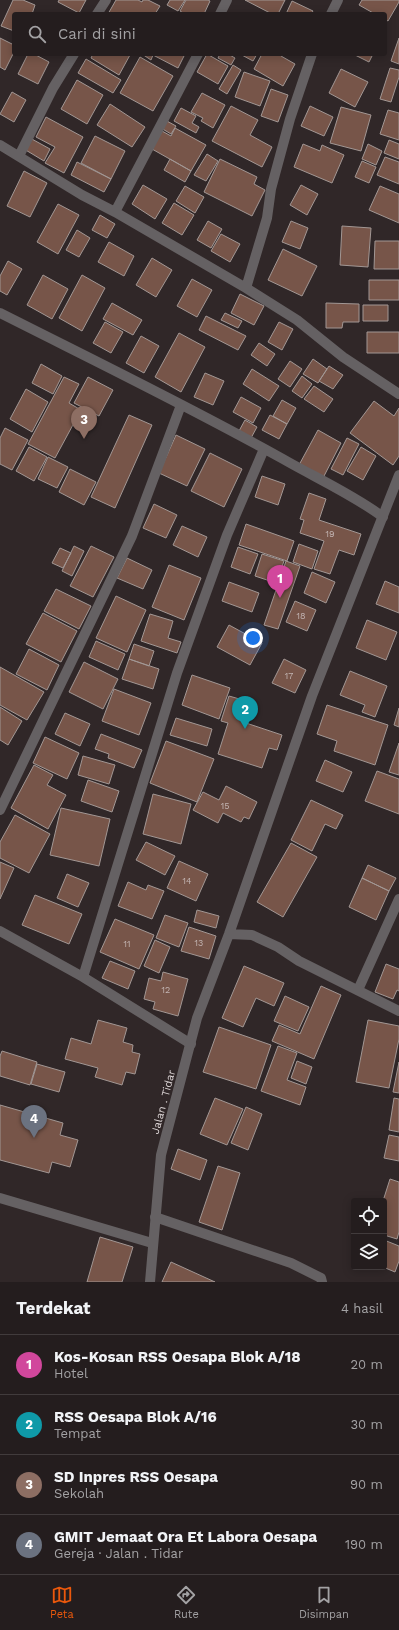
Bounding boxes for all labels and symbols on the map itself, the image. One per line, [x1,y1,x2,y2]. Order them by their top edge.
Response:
pin: 3 [71,406,97,439]
house number: 19 [325,529,335,539]
pin: 1 [267,565,293,598]
house number: 18 [296,611,306,621]
your location [243,628,263,648]
house number: 17 [285,671,293,681]
pin: 2 [232,696,258,729]
house number: 15 [221,801,229,811]
house number: 14 [182,876,192,886]
house number: 13 [195,938,203,948]
house number: 11 [123,939,131,949]
house number: 12 [162,985,170,995]
street label: Jalan . Tidar [149,1068,178,1136]
pin: 4 [21,1105,47,1138]

